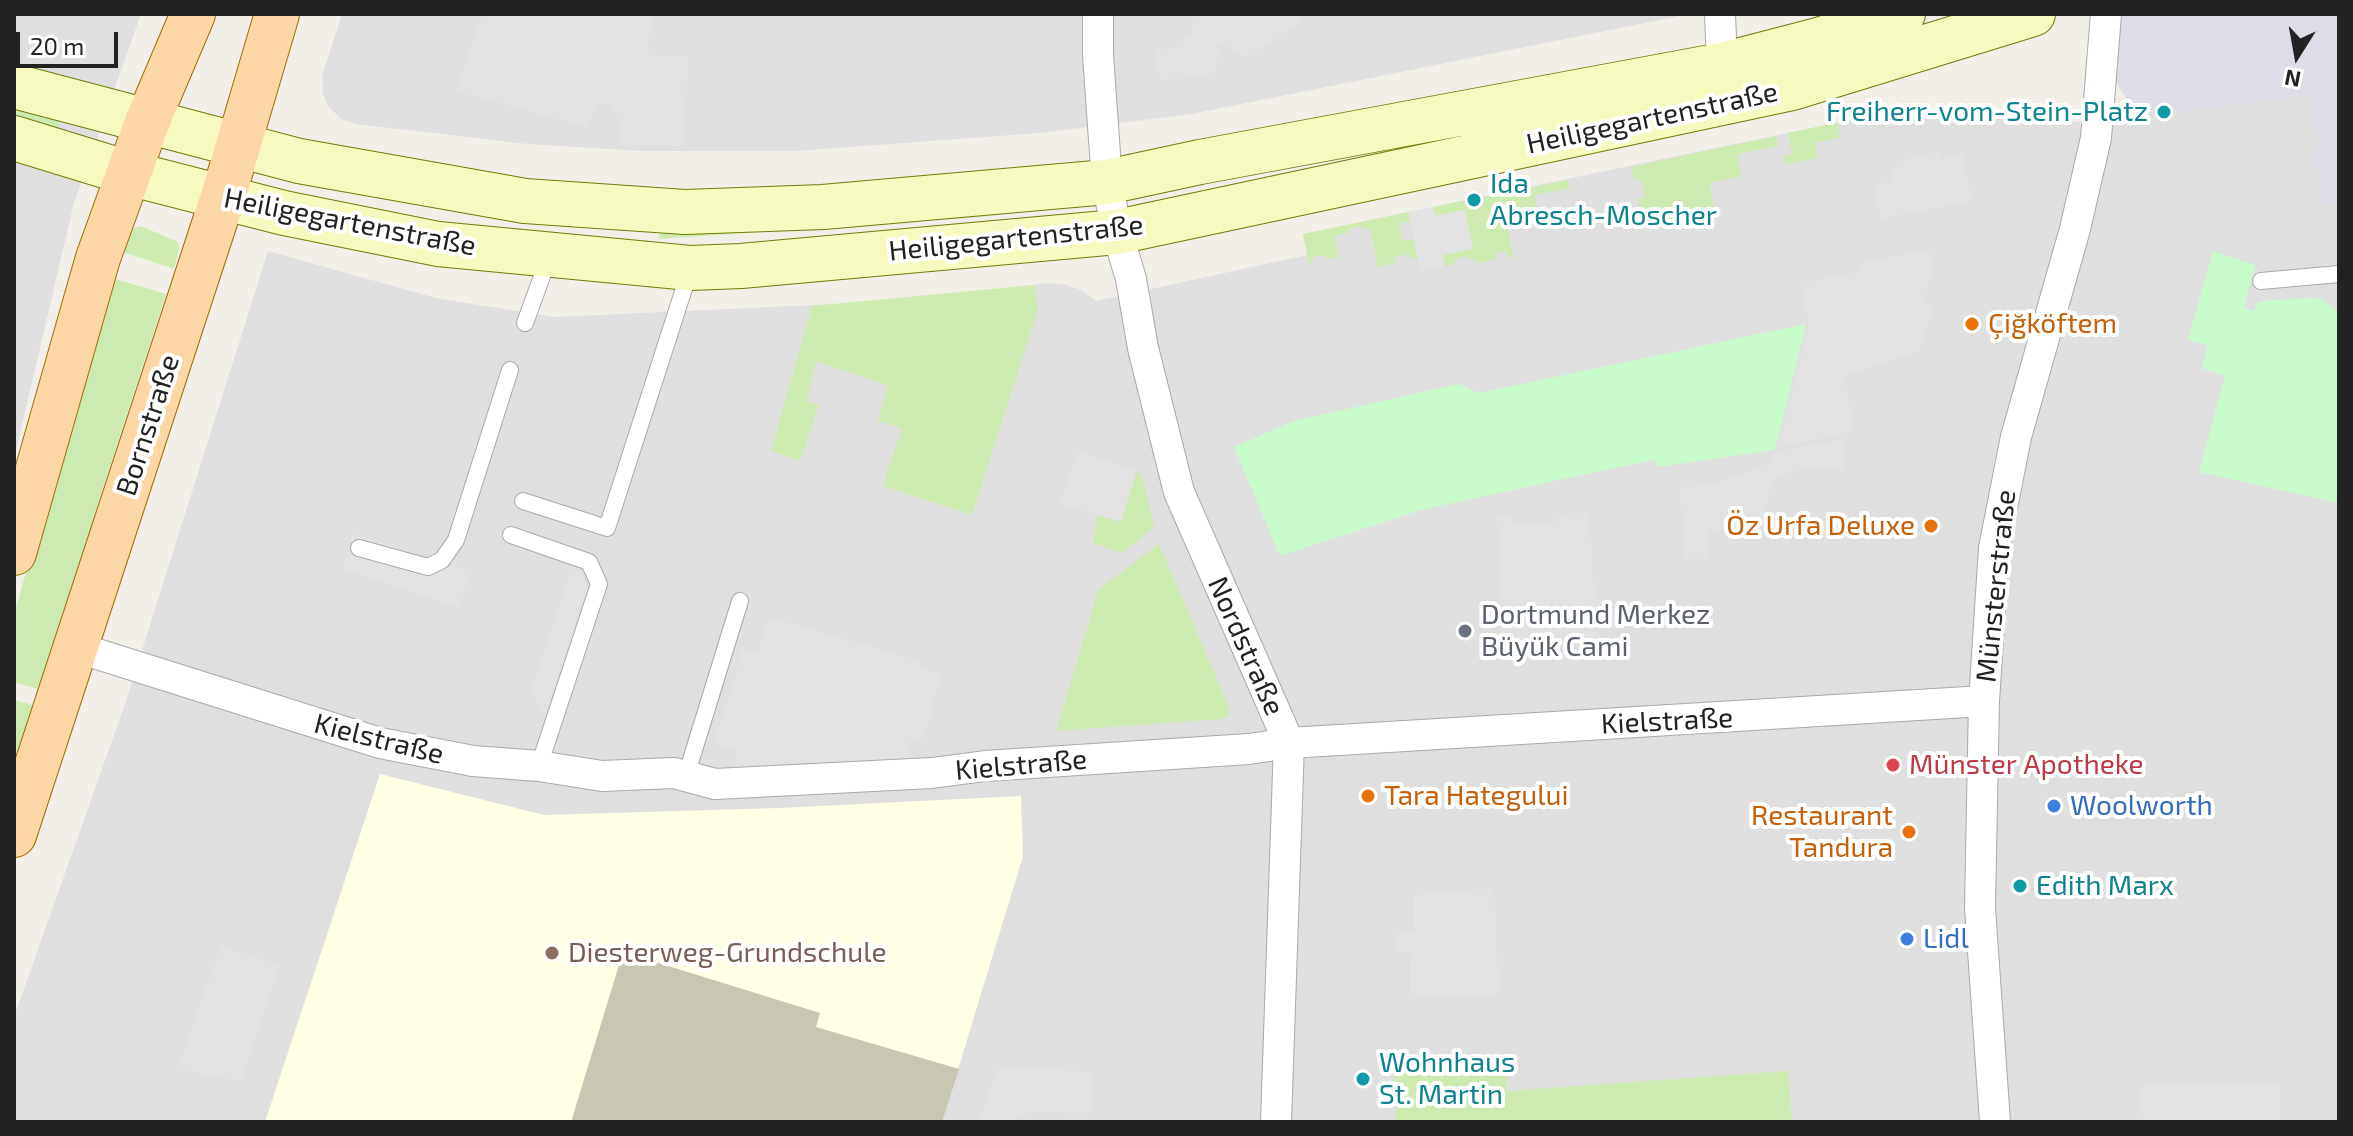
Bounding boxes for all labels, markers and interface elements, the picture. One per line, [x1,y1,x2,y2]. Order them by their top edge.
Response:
scale bar [20,16,122,66]
north arrow [2257,16,2337,96]
text: 20 m [30,31,84,60]
text: N [2282,65,2303,94]
street label: Heiligegartenstraße [1523,75,1781,161]
place label: Freiherr-vom-Stein-Platz [1826,95,2148,129]
marker: Freiherr-vom-Stein-Platz [2155,103,2173,121]
place label: Ida Abresch-Moscher [1490,167,1717,233]
street label: Heiligegartenstraße [221,181,479,263]
marker: Ida Abresch-Moscher [1465,191,1483,209]
street label: Heiligegartenstraße [887,208,1145,268]
place label: Çiğköftem [1988,307,2117,341]
marker: Çiğköftem [1963,315,1981,333]
street label: Bornstraße [109,350,187,500]
street label: Münsterstraße [1969,488,2023,684]
place label: Öz Urfa Deluxe [1726,509,1915,543]
marker: Öz Urfa Deluxe [1922,517,1940,535]
street label: Nordstraße [1201,572,1291,720]
place label: Dortmund Merkez Büyük Cami [1481,598,1710,664]
marker: Dortmund Merkez Büyük Cami [1456,622,1474,640]
street label: Kielstraße [1600,701,1734,741]
street label: Kielstraße [311,707,447,771]
street label: Kielstraße [954,742,1088,788]
place label: Münster Apotheke [1909,748,2144,782]
marker: Münster Apotheke [1884,756,1902,774]
place label: Tara Hategului [1384,779,1568,813]
marker: Tara Hategului [1359,787,1377,805]
place label: Woolworth [2070,789,2213,823]
marker: Woolworth [2045,797,2063,815]
place label: Restaurant Tandura [1751,799,1893,865]
marker: Restaurant Tandura [1900,823,1918,841]
place label: Edith Marx [2036,869,2174,903]
marker: Edith Marx [2011,877,2029,895]
place label: Lidl [1923,922,1969,956]
marker: Lidl [1898,930,1916,948]
place label: Diesterweg-Grundschule [568,936,887,970]
marker: Diesterweg-Grundschule [543,944,561,962]
place label: Wohnhaus St. Martin [1379,1046,1515,1112]
marker: Wohnhaus St. Martin [1354,1070,1372,1088]

